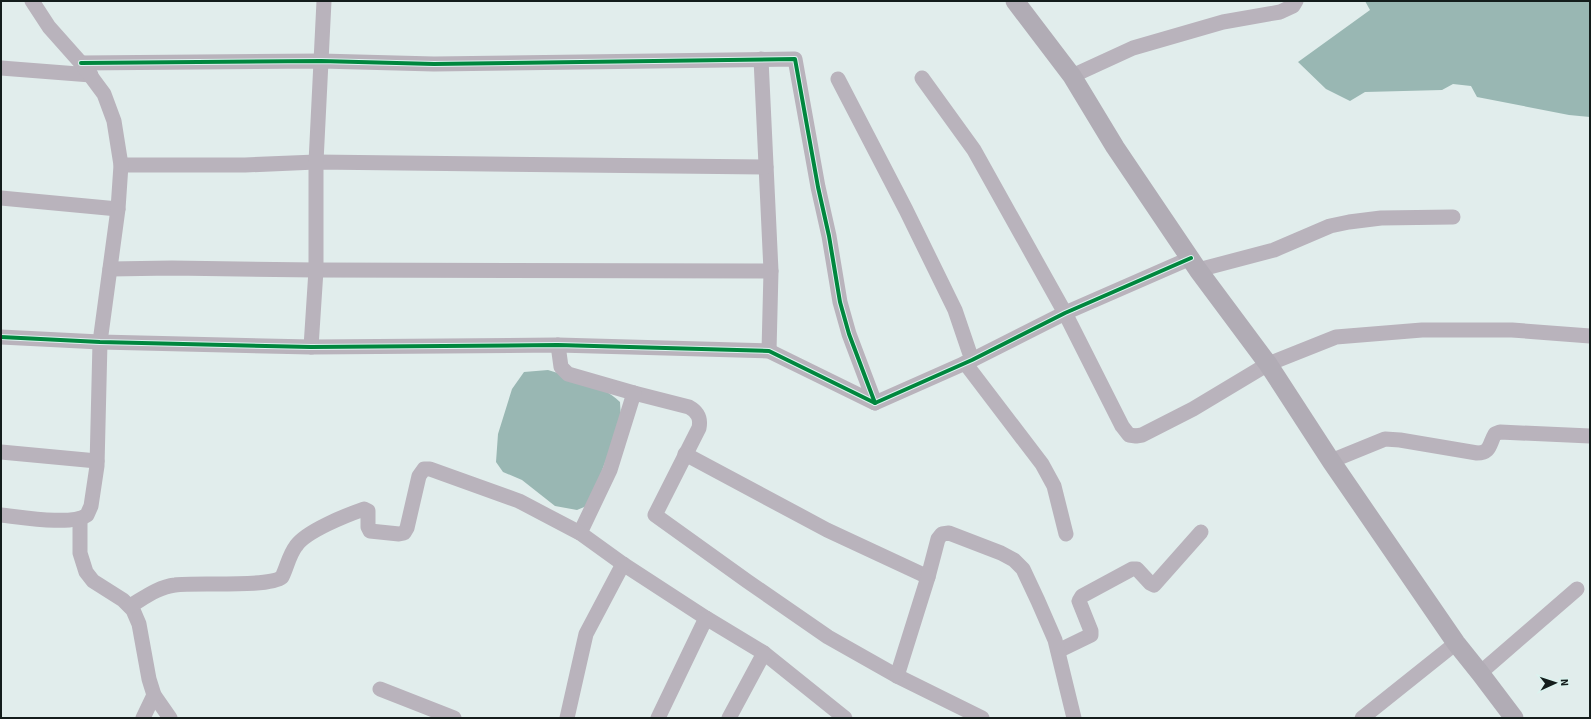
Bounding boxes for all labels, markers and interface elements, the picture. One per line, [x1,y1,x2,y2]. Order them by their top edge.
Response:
north arrow [1535,663,1575,703]
text: N [1557,678,1572,687]

